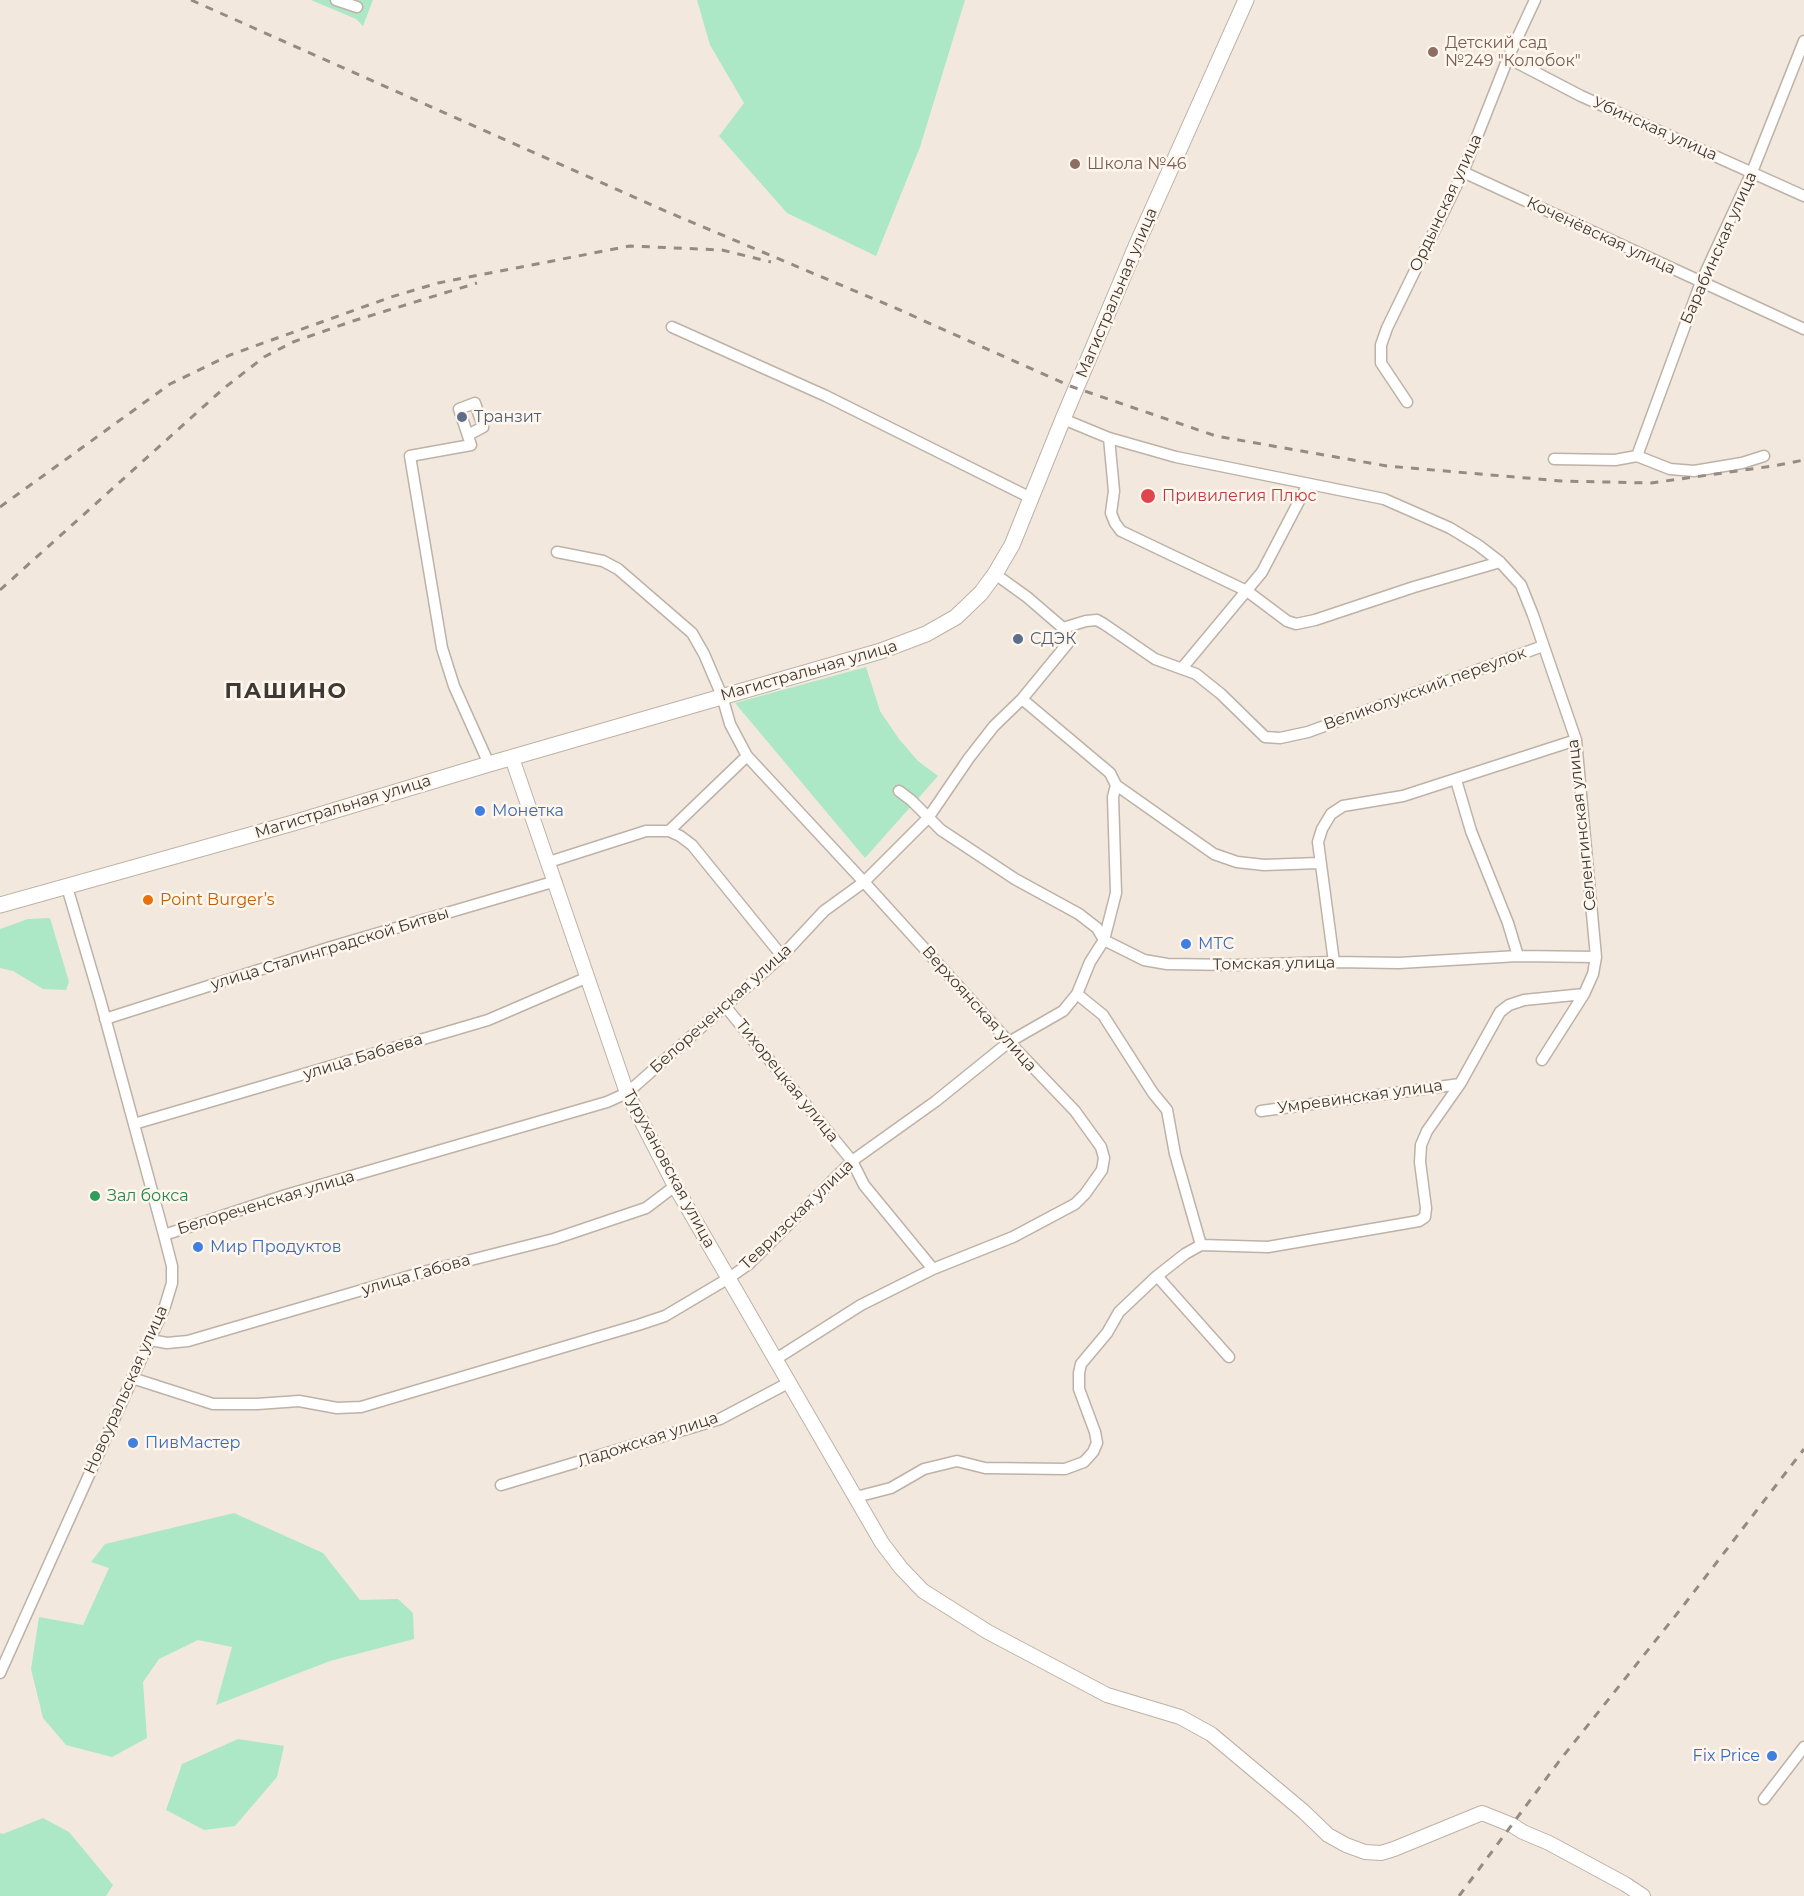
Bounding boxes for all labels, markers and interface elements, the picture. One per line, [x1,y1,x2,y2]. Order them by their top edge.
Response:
place label: Детский сад №249 "Колобок" [1445,33,1581,71]
marker: Детский сад №249 "Колобок" [1426,45,1440,59]
street label: Убинская улица [1590,93,1720,165]
street label: Ордынская улица [1406,131,1486,275]
place label: Школа №46 [1087,154,1187,174]
marker: Школа №46 [1068,157,1082,171]
street label: Барабинская улица [1677,169,1761,327]
street label: Коченёвская улица [1523,193,1679,279]
street label: Магистральная улица [1072,205,1162,381]
place label: Транзит [474,407,541,427]
marker: Транзит [455,410,469,424]
place label: Привилегия Плюс [1162,486,1317,506]
marker: Привилегия Плюс [1139,487,1157,505]
place label: СДЭК [1030,629,1076,649]
marker: СДЭК [1011,632,1025,646]
street label: Магистральная улица [718,637,900,705]
street label: Великолукский переулок [1321,643,1529,735]
district label: ПАШИНО [224,679,348,705]
street label: Селенгинская улица [1563,738,1601,912]
street label: Магистральная улица [253,771,433,843]
place label: Монетка [492,801,564,821]
marker: Монетка [473,804,487,818]
place label: Point Burger’s [160,890,275,910]
marker: Point Burger’s [141,893,155,907]
street label: улица Сталинградской Битвы [208,904,452,994]
place label: МТС [1198,934,1234,954]
marker: МТС [1179,937,1193,951]
street label: Белореченская улица [646,940,796,1078]
street label: Верхоянская улица [918,942,1040,1076]
street label: Томская улица [1213,953,1335,975]
street label: Тихорецкая улица [732,1016,842,1146]
street label: улица Бабаева [301,1030,425,1084]
street label: Умревинская улица [1276,1076,1444,1118]
street label: Турухановская улица [619,1086,719,1252]
street label: Тевризская улица [736,1156,858,1274]
street label: Белореченская улица [175,1167,357,1239]
place label: Зал бокса [107,1186,189,1206]
marker: Зал бокса [88,1189,102,1203]
place label: Мир Продуктов [210,1237,341,1257]
marker: Мир Продуктов [191,1240,205,1254]
street label: улица Габова [360,1250,472,1300]
street label: Новоуральская улица [80,1303,172,1477]
street label: Ладожская улица [575,1408,721,1472]
place label: ПивМастер [145,1433,241,1453]
marker: ПивМастер [126,1436,140,1450]
place label: Fix Price [1693,1746,1760,1766]
marker: Fix Price [1765,1749,1779,1763]

